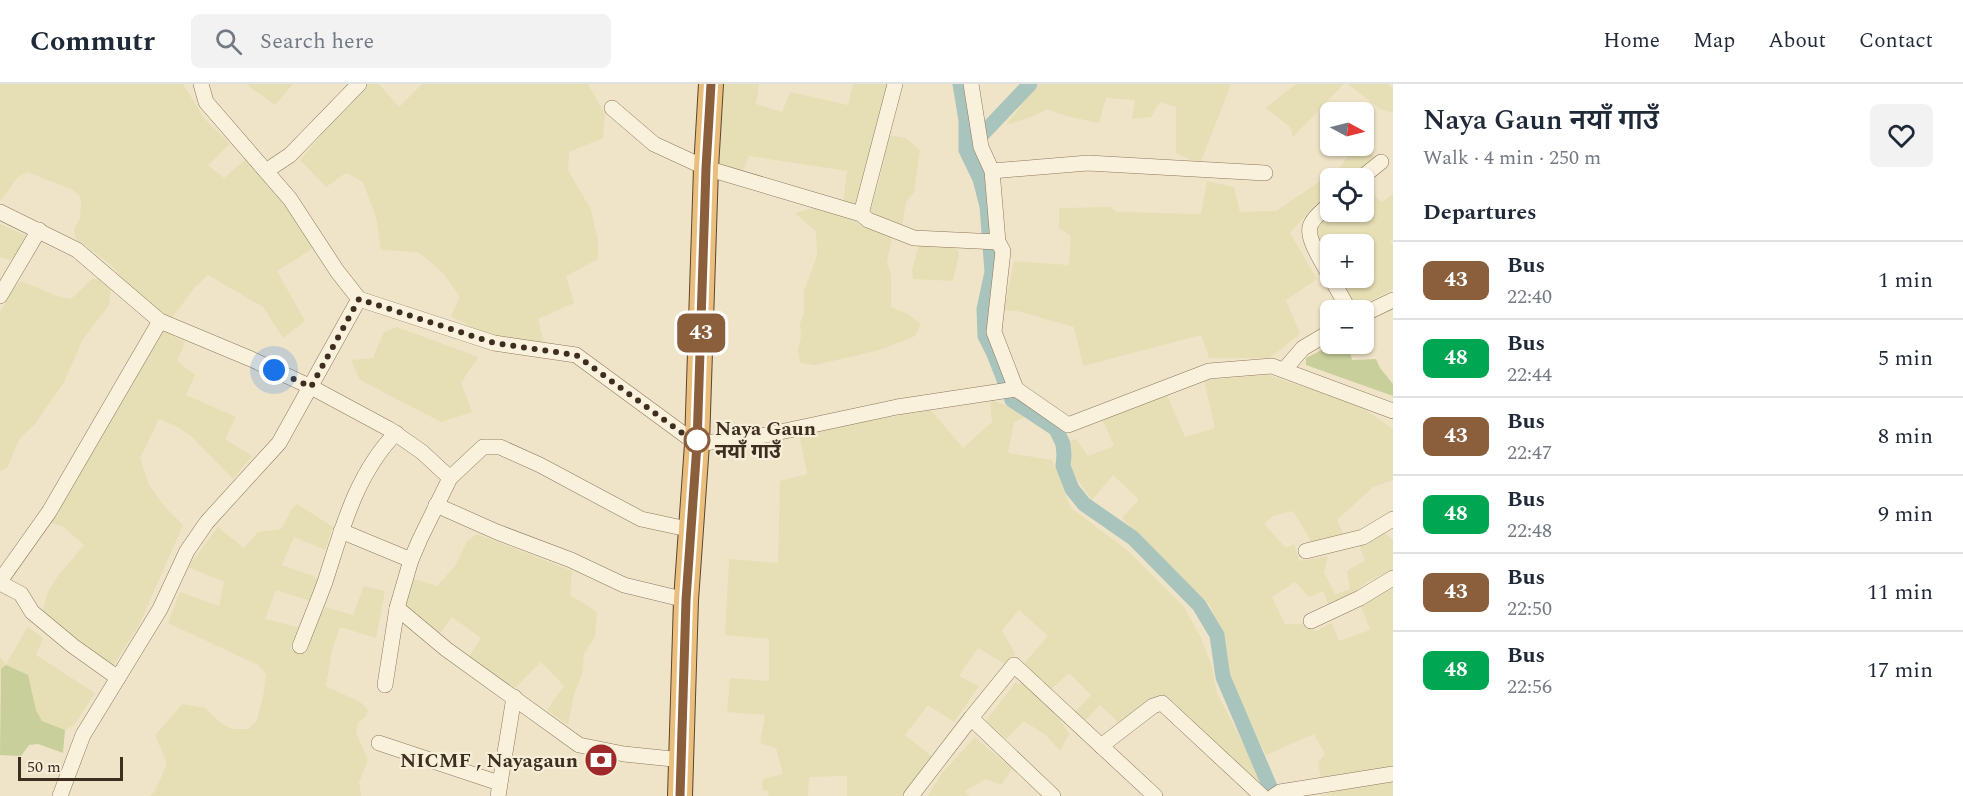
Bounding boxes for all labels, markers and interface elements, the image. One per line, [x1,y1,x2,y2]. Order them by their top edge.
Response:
search box [191,14,611,68]
text: Commutr [30,20,155,63]
icon: search [212,25,245,58]
text: Search here [260,25,374,58]
text: Home [1603,25,1660,57]
text: Map [1693,25,1735,57]
text: About [1768,25,1826,57]
text: Contact [1859,25,1933,57]
text: Naya Gaun नयाँ गाउँ [1423,99,1659,142]
north arrow [1320,102,1374,156]
map controls [1320,102,1374,354]
button: heart [1870,104,1933,167]
text: Walk · 4 min · 250 m [1423,143,1601,173]
button: locate [1320,168,1374,222]
text: Departures [1423,196,1537,229]
button: + [1320,234,1374,288]
text: Bus [1507,249,1545,282]
text: 43 [1444,264,1468,296]
text: 1 min [1878,264,1933,297]
text: 22:40 [1507,282,1552,312]
button: − [1320,300,1374,354]
line badge: 43 [674,314,728,352]
text: 43 [689,317,713,349]
text: Bus [1507,327,1545,360]
text: 48 [1444,342,1468,374]
text: 5 min [1878,342,1933,375]
your location [259,355,289,385]
text: 22:44 [1507,360,1552,390]
text: Bus [1507,405,1545,438]
place label: Naya Gaun नयाँ गाउँ [715,414,816,467]
text: 43 [1444,420,1468,452]
text: 8 min [1878,420,1933,453]
marker: Naya Gaun नयाँ गाउँ [684,427,710,453]
text: 22:47 [1507,438,1552,468]
text: Bus [1507,483,1545,516]
text: 48 [1444,498,1468,530]
text: 9 min [1878,498,1933,531]
text: 22:48 [1507,516,1552,546]
text: Bus [1507,561,1545,594]
text: 43 [1444,576,1468,608]
text: 11 min [1867,576,1933,609]
text: 22:50 [1507,594,1552,624]
text: Bus [1507,639,1545,672]
text: 48 [1444,654,1468,686]
text: 17 min [1867,654,1933,687]
text: 22:56 [1507,672,1552,702]
bank icon: NICMF , Nayagaun [583,742,619,778]
place label: NICMF , Nayagaun [400,746,578,776]
scale bar [18,754,123,782]
text: 50 m [27,755,61,779]

